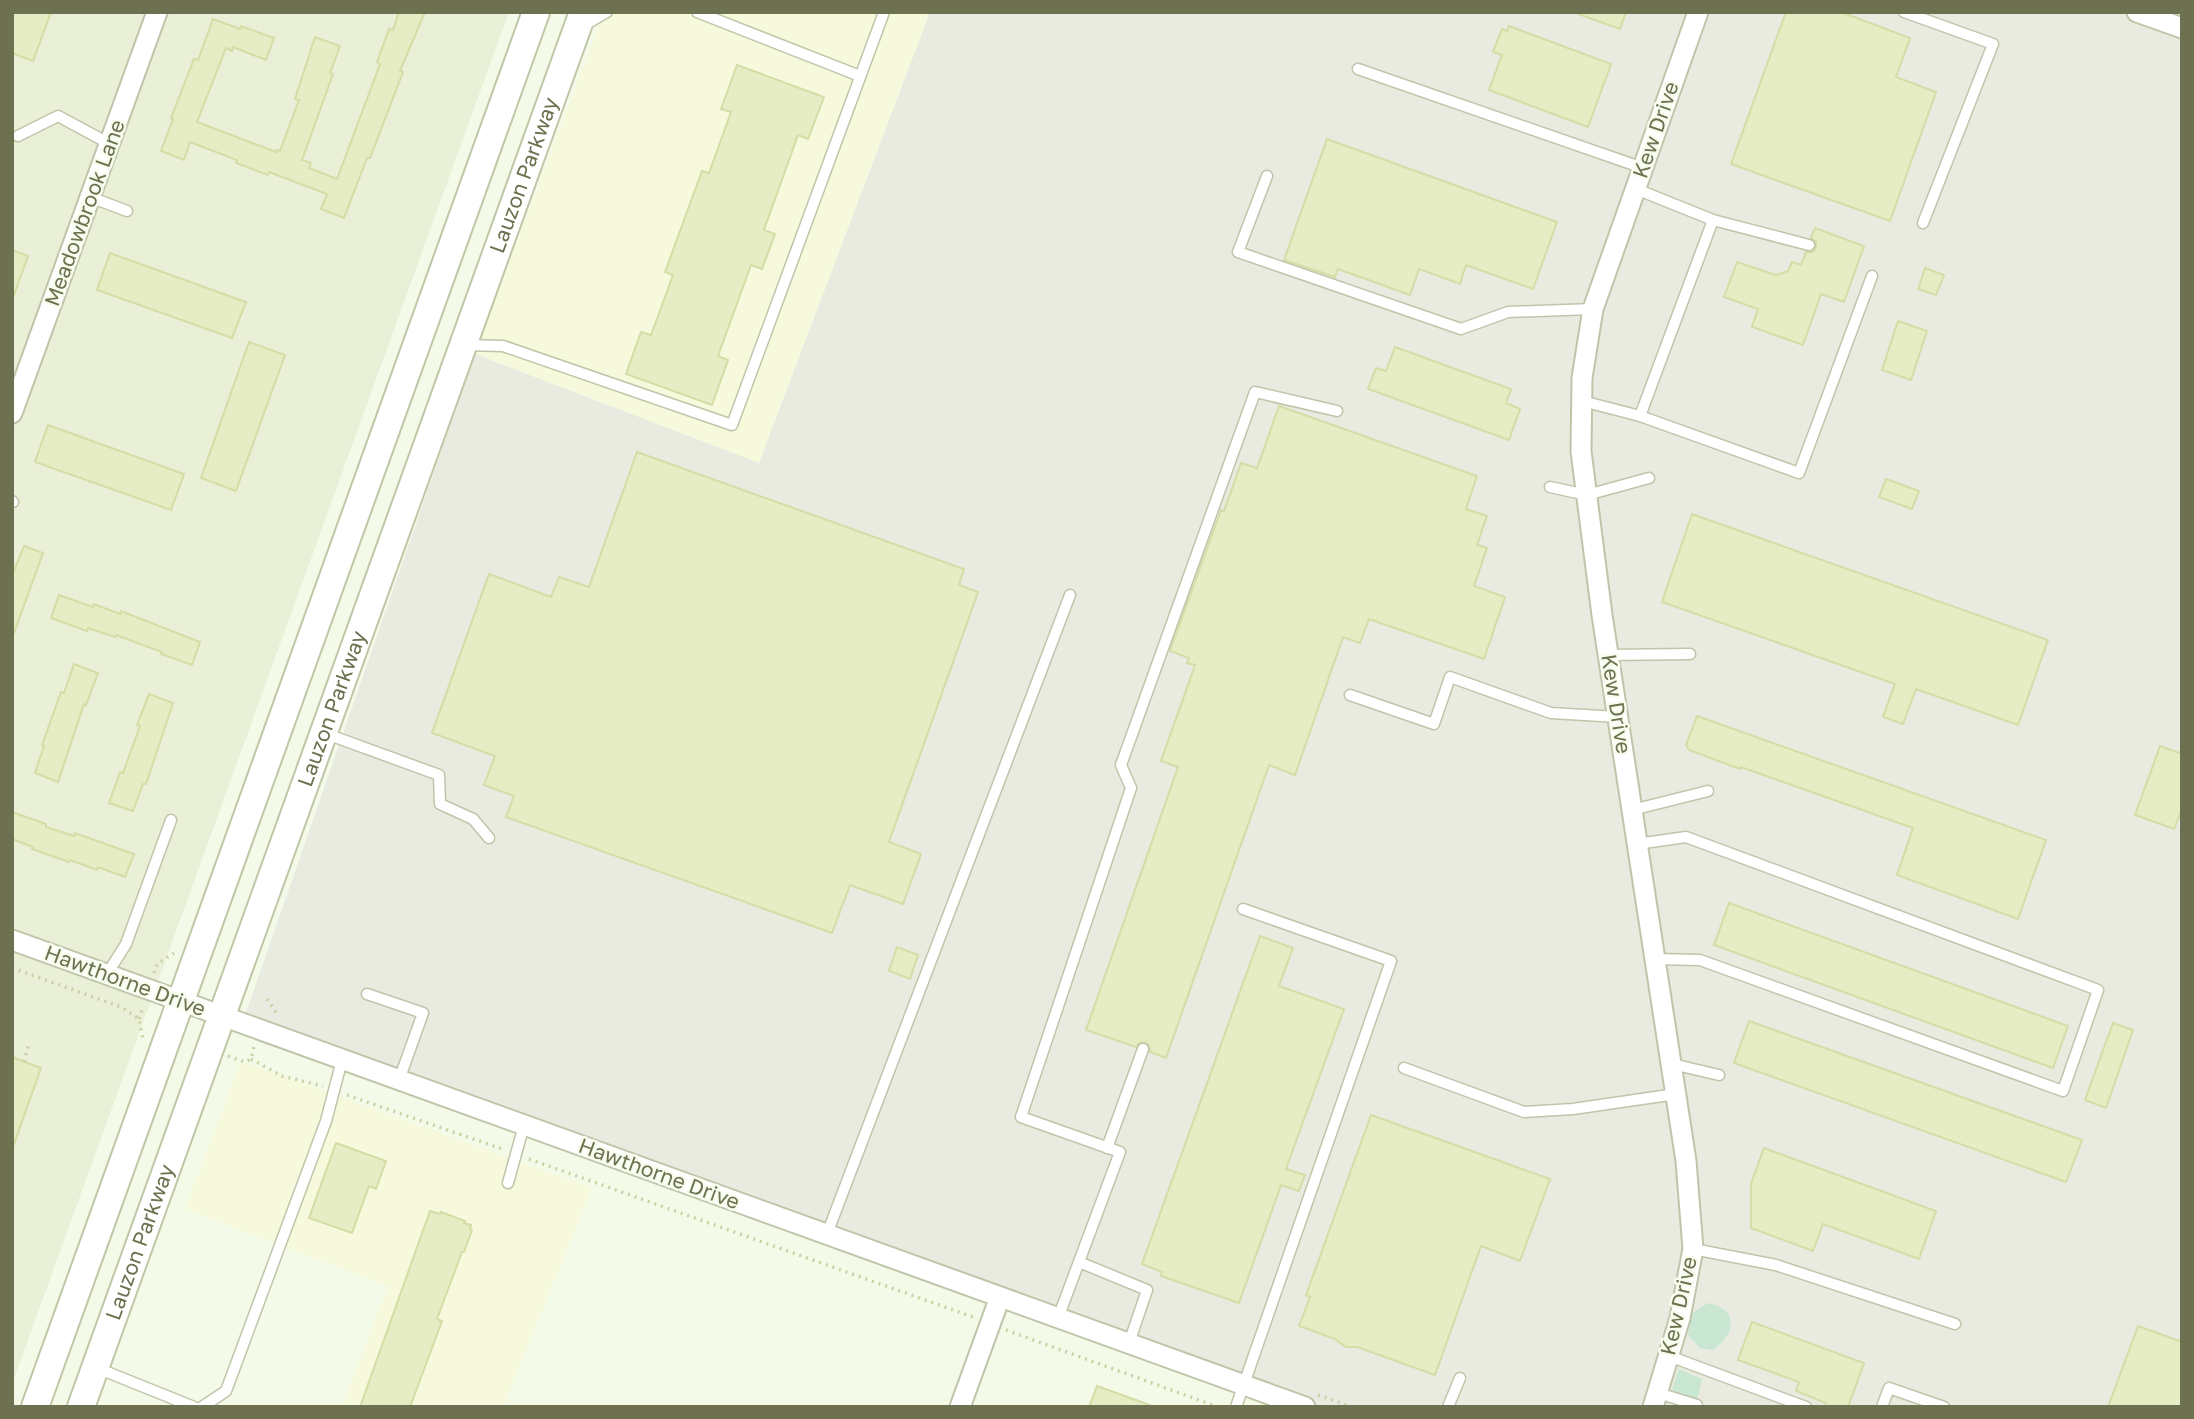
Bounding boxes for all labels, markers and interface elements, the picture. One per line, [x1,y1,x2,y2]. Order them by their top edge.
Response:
street label: Kew Drive [1626,78,1684,181]
street label: Lauzon Parkway [483,93,563,256]
street label: Meadowbrook Lane [38,116,130,310]
street label: Lauzon Parkway [291,627,371,790]
street label: Kew Drive [1596,652,1638,755]
street label: Hawthorne Drive [41,939,209,1021]
street label: Hawthorne Drive [575,1132,743,1214]
street label: Lauzon Parkway [99,1160,179,1323]
street label: Kew Drive [1654,1254,1702,1358]

